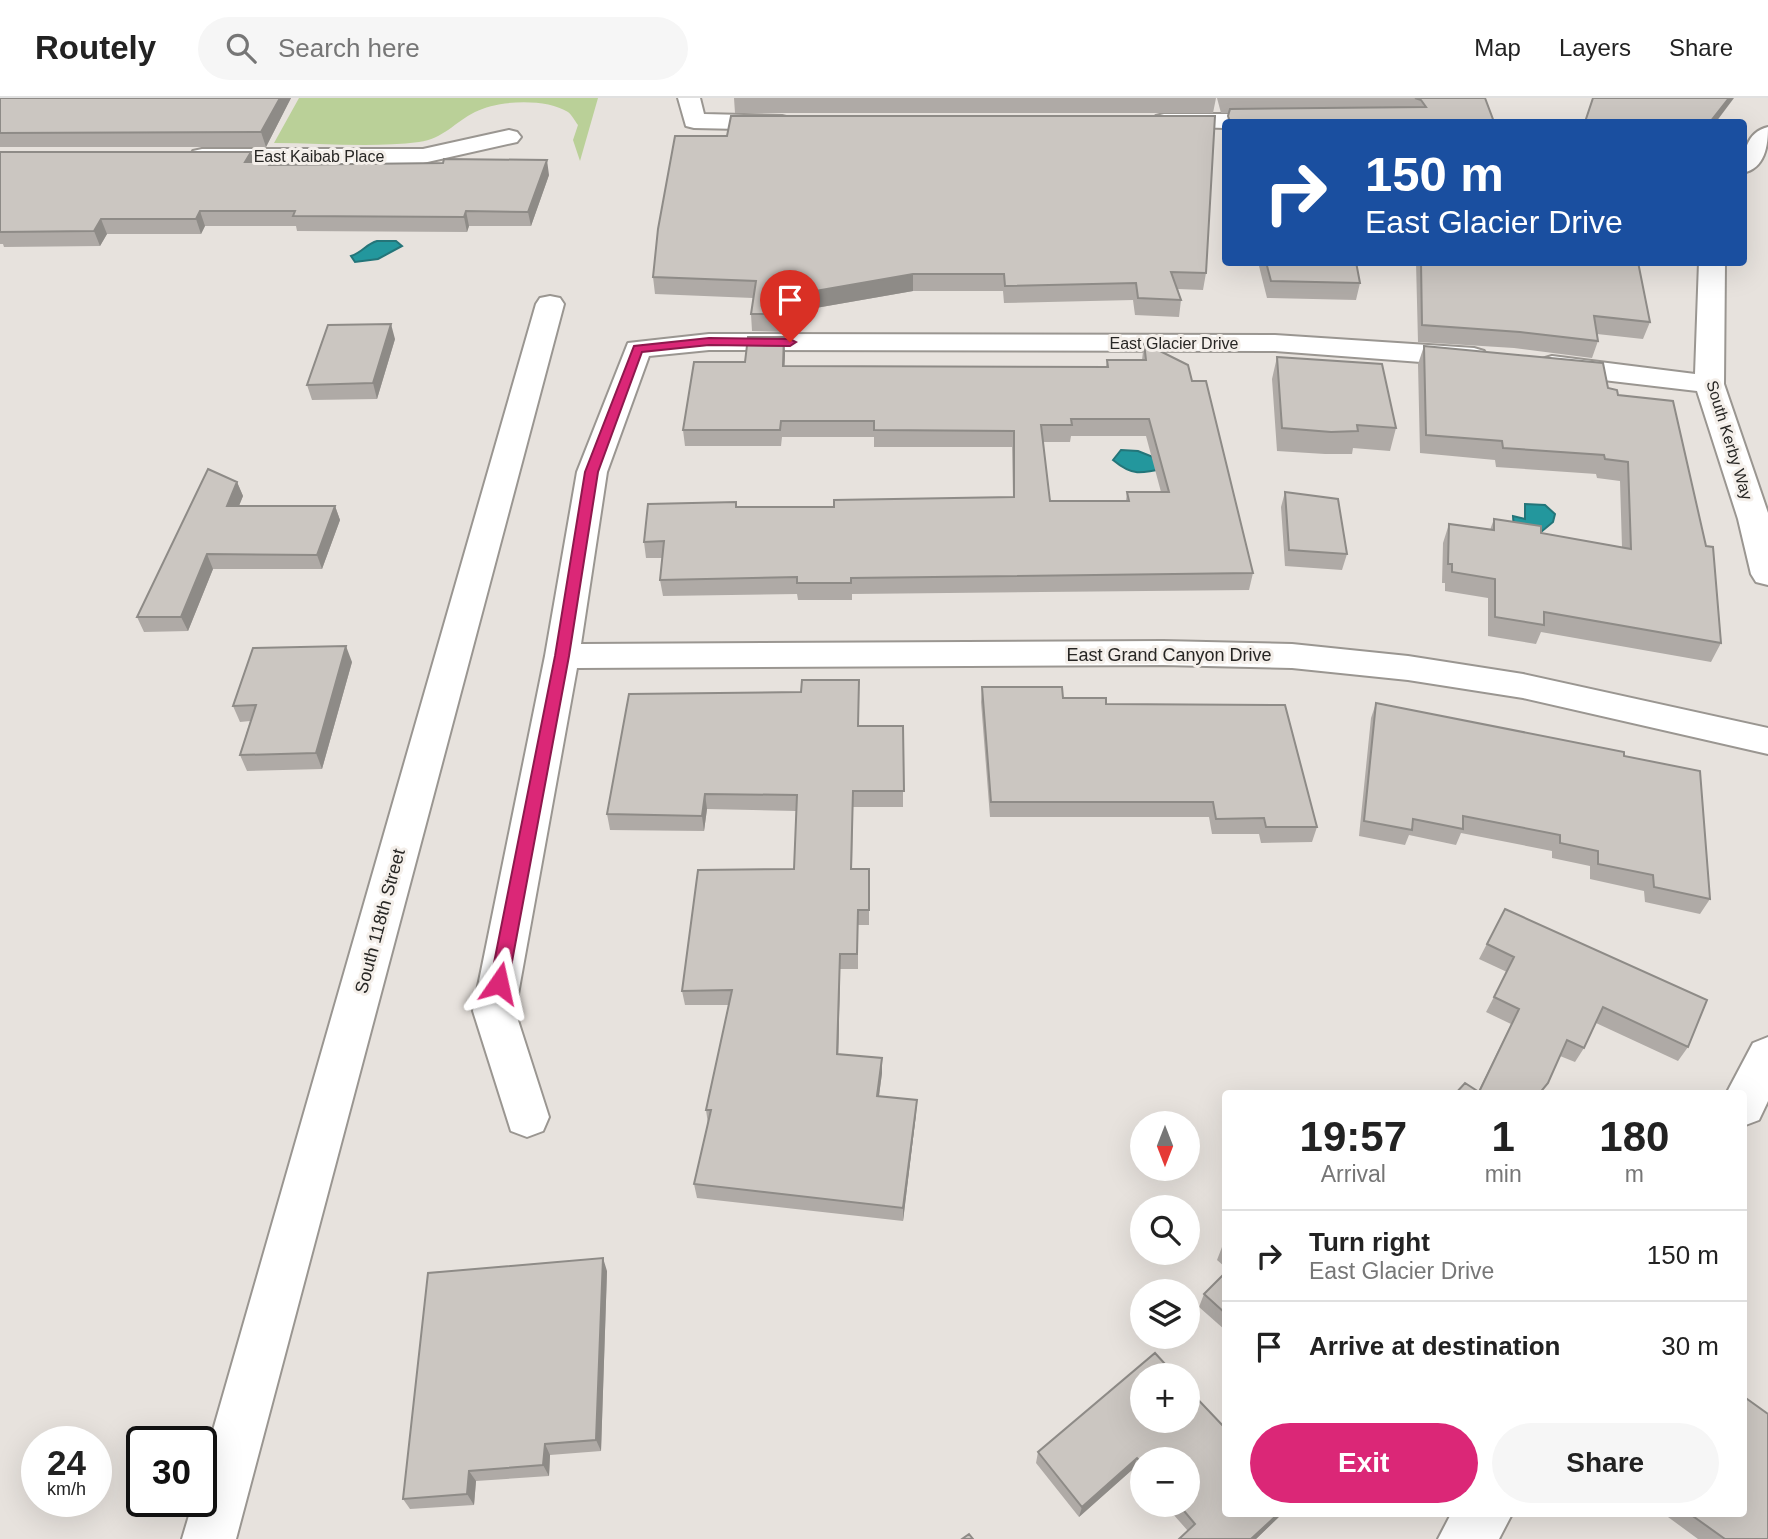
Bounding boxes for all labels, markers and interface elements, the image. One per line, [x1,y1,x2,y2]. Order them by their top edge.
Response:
search box [198,17,688,80]
text: Routely [35,29,156,66]
icon: search [222,29,260,67]
text: Search here [278,33,420,63]
text: Map [1474,34,1521,61]
text: Layers [1559,34,1631,61]
text: Share [1669,34,1733,61]
icon: right [1250,147,1341,238]
text: 150 m [1365,147,1504,201]
street label: East Kaibab Place [254,148,384,165]
text: East Glacier Drive [1365,204,1623,240]
pin [760,270,820,342]
icon: arrive [771,281,809,319]
street label: East Glacier Drive [1110,335,1239,352]
street label: South Kerby Way [1703,378,1756,502]
street label: East Grand Canyon Drive [1066,645,1272,665]
street label: South 118th Street [351,847,409,995]
position arrow [462,946,536,1020]
north arrow [1130,1111,1200,1181]
map controls [1130,1111,1200,1517]
text: 19:57 [1300,1113,1407,1160]
text: 1 [1491,1113,1515,1160]
text: 180 [1599,1113,1669,1160]
text: Arrival [1321,1161,1386,1187]
text: min [1485,1161,1522,1187]
text: m [1625,1161,1644,1187]
button: search [1130,1195,1200,1265]
text: Turn right [1309,1227,1430,1257]
icon: right [1250,1237,1288,1275]
text: 150 m [1647,1240,1719,1270]
text: East Glacier Drive [1309,1258,1494,1284]
button: layers [1130,1279,1200,1349]
icon: arrive [1250,1328,1288,1366]
text: Arrive at destination [1309,1331,1560,1361]
text: 30 m [1661,1331,1719,1361]
button: + [1130,1363,1200,1433]
button: Exit [1250,1423,1478,1503]
button: Share [1492,1423,1719,1503]
speed limit sign: 30 [126,1426,217,1517]
text: 24 [47,1443,86,1482]
button: − [1130,1447,1200,1517]
text: km/h [47,1479,86,1499]

